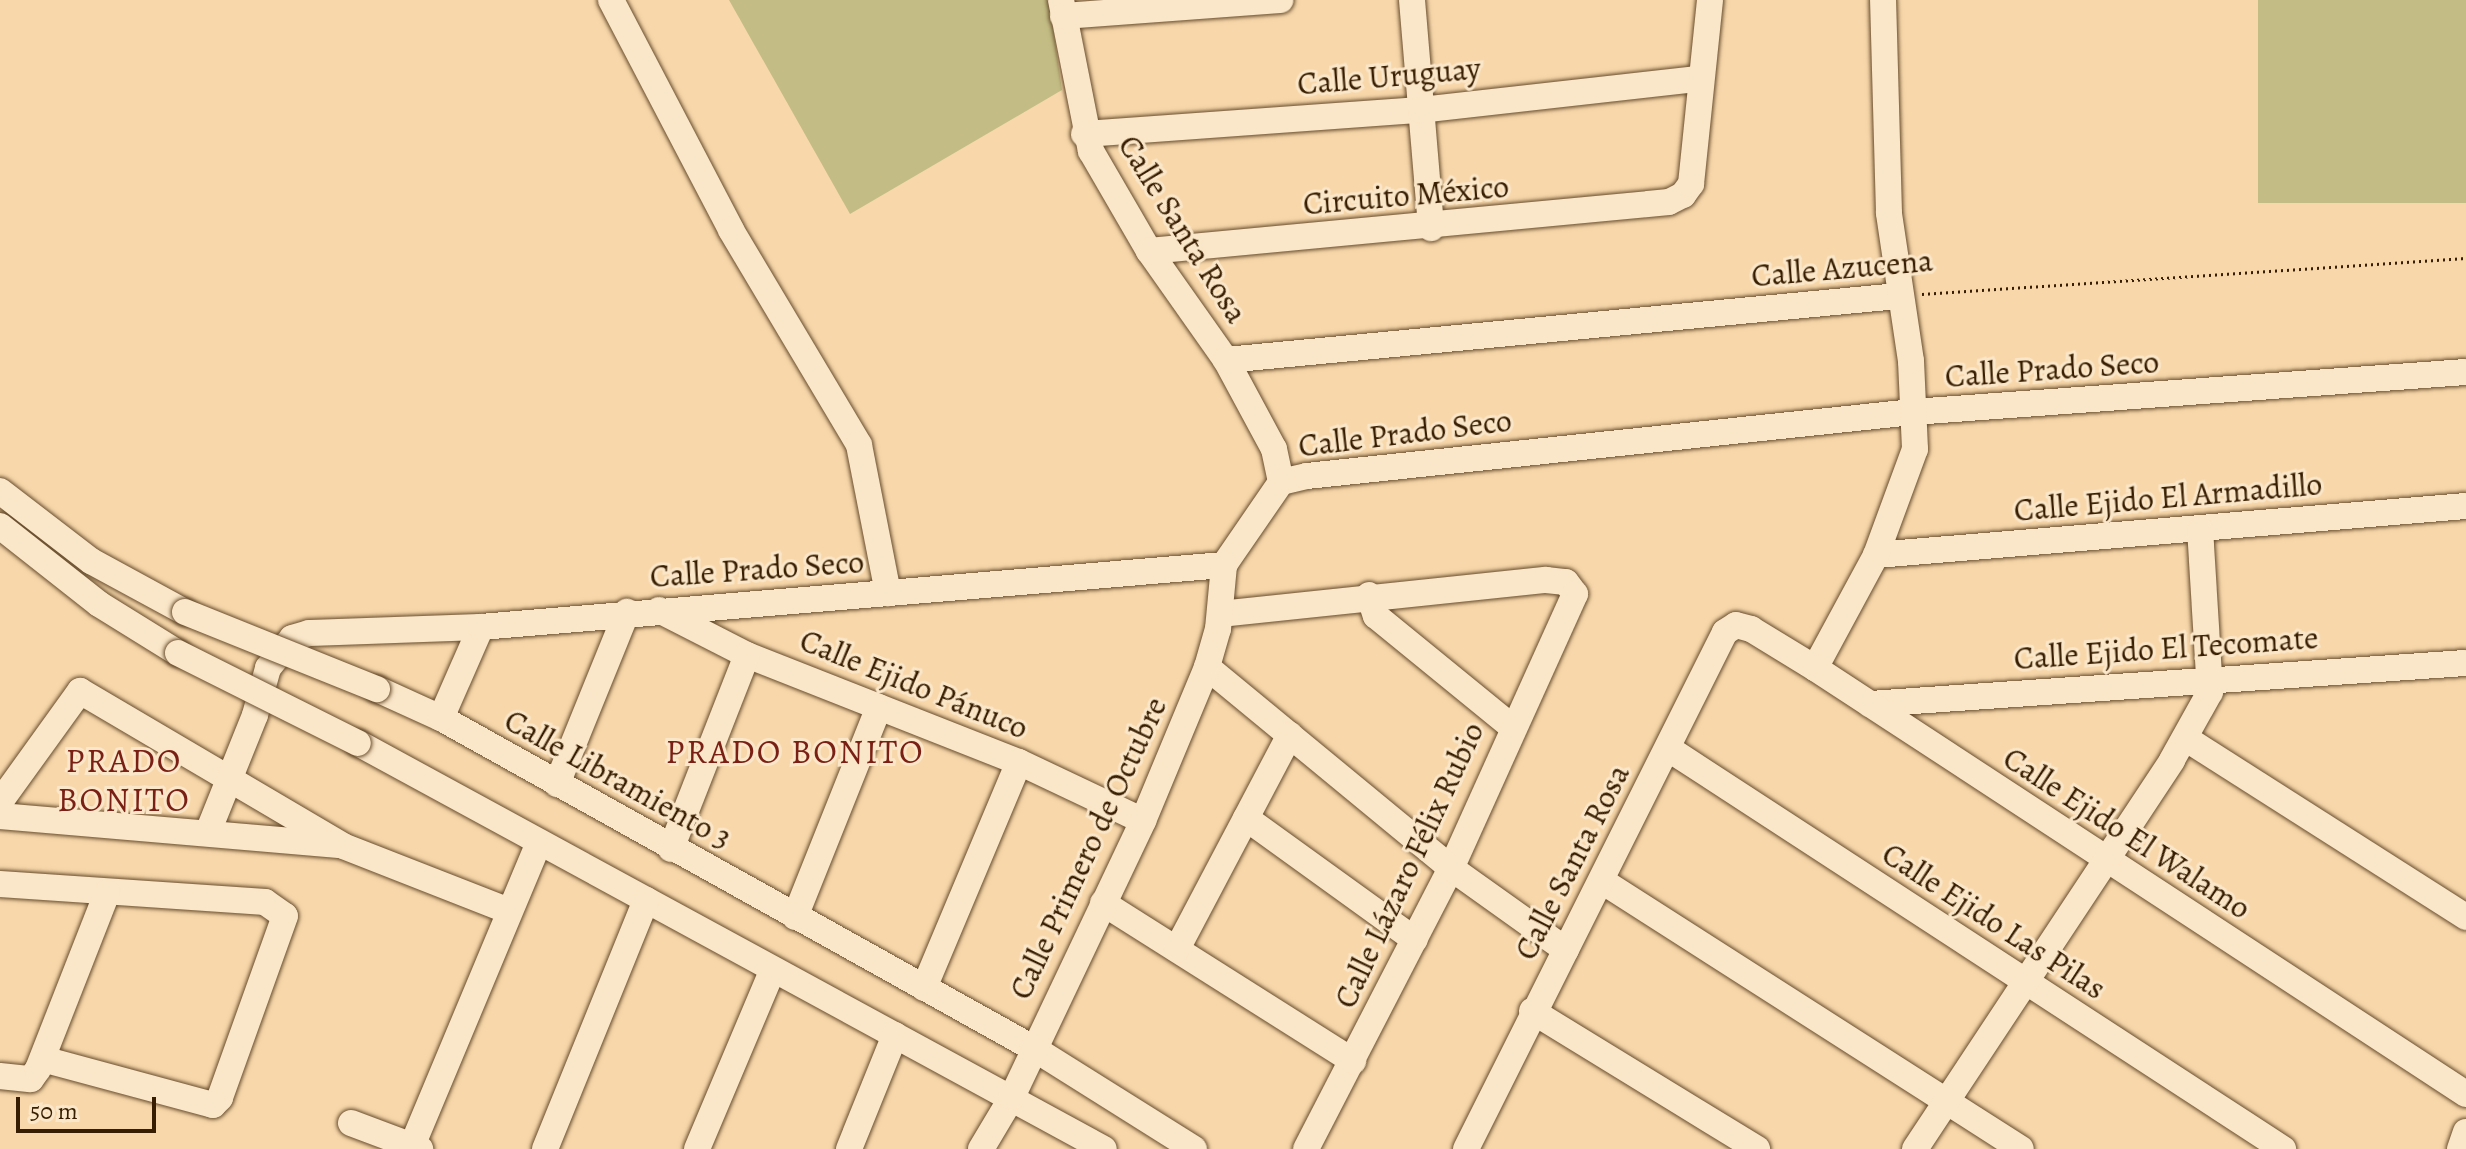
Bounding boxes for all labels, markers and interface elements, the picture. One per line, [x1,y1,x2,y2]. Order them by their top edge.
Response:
street label: Calle Uruguay [1296,49,1482,103]
street label: Calle Santa Rosa [1110,128,1256,330]
street label: Circuito México [1301,167,1511,223]
street label: Calle Azucena [1750,241,1934,295]
street label: Calle Prado Seco [1944,342,2160,396]
street label: Calle Prado Seco [1296,401,1514,465]
street label: Calle Ejido El Armadillo [2012,464,2324,530]
street label: Calle Prado Seco [649,542,865,596]
street label: Calle Ejido El Tecomate [2013,618,2319,678]
street label: Calle Ejido Pánuco [794,621,1034,747]
street label: Calle Primero de Octubre [1001,691,1175,1005]
street label: Calle Libramiento 3 [498,701,738,857]
street label: Calle Lázaro Félix Rubio [1326,716,1492,1014]
district label: PRADO BONITO [665,732,925,772]
street label: Calle Ejido El Walamo [1996,739,2258,927]
district label: PRADO BONITO [57,740,191,820]
street label: Calle Santa Rosa [1506,758,1638,966]
street label: Calle Ejido Las Pilas [1875,834,2113,1008]
scale bar [20,1081,160,1131]
text: 50 m [30,1095,78,1127]

